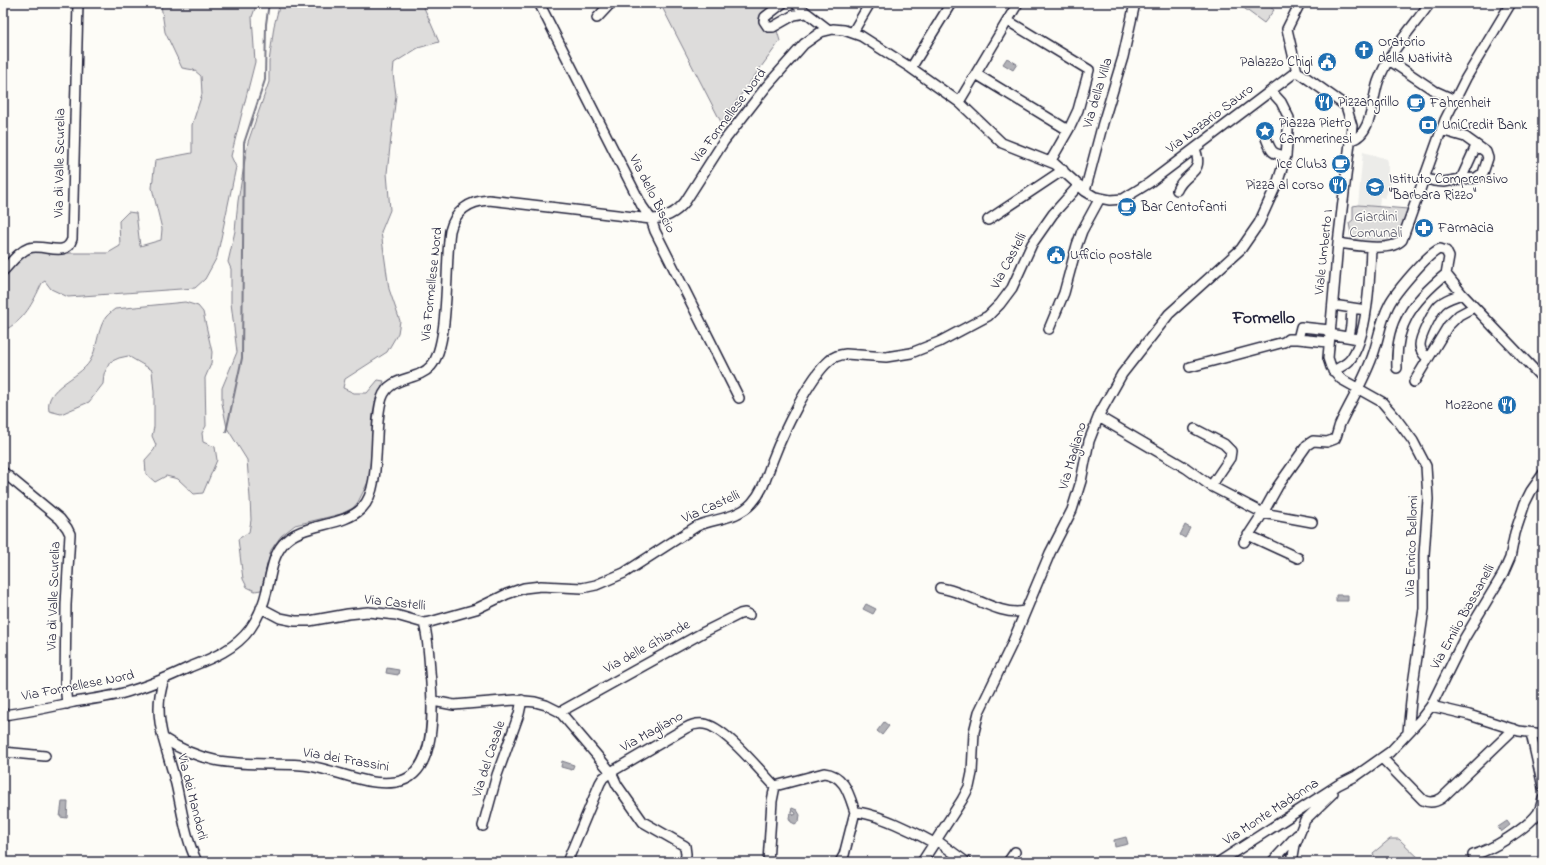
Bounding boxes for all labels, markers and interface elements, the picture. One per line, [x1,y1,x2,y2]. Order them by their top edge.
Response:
place label: Oratorio della Natività [1378,32,1452,69]
church icon: Oratorio della Natività [1353,39,1375,61]
public building icon: Palazzo Chigi [1316,51,1338,73]
place label: Palazzo Chigi [1240,52,1313,74]
street label: Via della Villa [1077,55,1119,132]
street label: Via Formellese Nord [686,64,772,169]
street label: Via Nazario Sauro [1161,79,1258,160]
restaurant icon: Pizzangrillo [1313,91,1335,113]
place label: Pizzangrillo [1338,92,1399,114]
cafe icon: Fahrenheit [1405,92,1427,114]
place label: Fahrenheit [1429,93,1491,114]
street label: Via di Valle Scurelia [49,108,71,219]
place label: Piazza Pietro Cammerinesi [1279,113,1352,150]
bank icon: UniCredit Bank [1417,114,1439,136]
place label: UniCredit Bank [1442,115,1528,136]
place icon: Piazza Pietro Cammerinesi [1254,120,1276,142]
street label: Via dello Biscio [623,150,681,237]
cafe icon: Ice Club3 [1330,153,1352,175]
place label: Ice Club3 [1277,154,1327,175]
place label: Istituto Comprensivo "Barbara Rizzo" [1389,169,1508,206]
restaurant icon: Pizza al corso [1327,174,1349,196]
place label: Pizza al corso [1246,175,1324,196]
school or university icon: Istituto Comprensivo "Barbara Rizzo" [1364,176,1386,198]
cafe icon: Bar Centofanti [1116,196,1138,218]
place label: Bar Centofanti [1140,197,1227,218]
park label: Giardini Comunali [1349,207,1403,244]
street label: Viale Umberto I [1309,208,1339,297]
pharmacy icon: Farmacia [1413,217,1435,239]
place label: Farmacia [1437,218,1494,239]
street label: Via Formellese Nord [415,226,448,343]
street label: Via Castelli [985,229,1033,294]
public building icon: Ufficio postale [1045,244,1067,266]
place label: Ufficio postale [1070,245,1153,266]
district label: Formello [1232,306,1295,332]
restaurant icon: Mozzone [1496,394,1518,416]
place label: Mozzone [1445,395,1494,416]
street label: Via Magliano [1053,420,1094,493]
street label: Via Castelli [678,485,743,529]
street label: Via Enrico Bellomi [1400,495,1424,598]
street label: Via di Valle Scurelia [42,541,66,652]
street label: Via Emilio Bassanelli [1425,560,1501,674]
street label: Via Castelli [362,589,427,617]
street label: Via delle Ghiande [599,614,695,680]
street label: Via Formellese Nord [19,665,136,707]
street label: Via Magliano [616,706,688,759]
street label: Via del Casale [466,717,511,801]
street label: Via dei Frassini [300,742,391,778]
street label: Via dei Mandorli [171,751,213,842]
street label: Via Monte Madonna [1218,773,1323,851]

